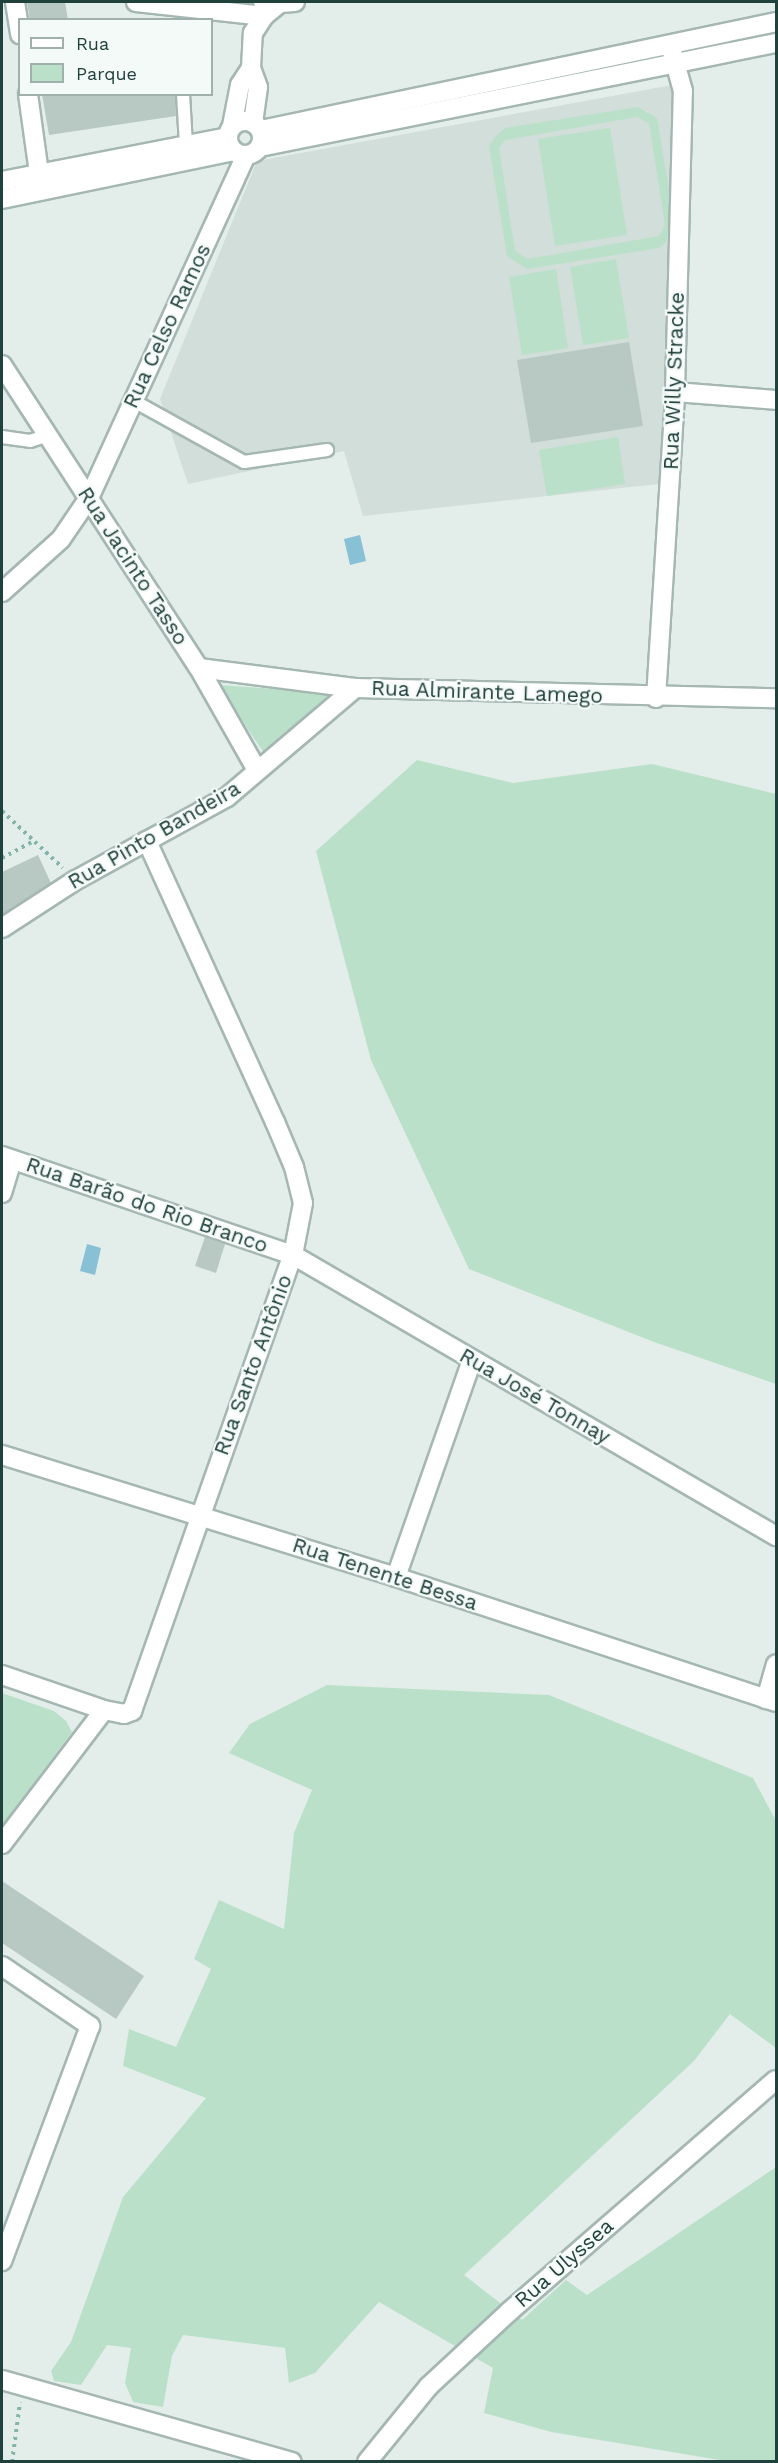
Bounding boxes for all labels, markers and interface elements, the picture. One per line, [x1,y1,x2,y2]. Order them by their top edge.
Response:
legend [18,18,213,96]
text: Rua [76,33,109,54]
text: Parque [76,63,137,84]
street label: Rua Celso Ramos [118,240,216,412]
street label: Rua Willy Stracke [658,291,690,471]
street label: Rua Jacinto Tasso [72,482,194,650]
street label: Rua Almirante Lamego [370,675,604,709]
street label: Rua Pinto Bandeira [63,775,245,895]
street label: Rua Barão do Rio Branco [23,1152,271,1258]
street label: Rua Santo Antônio [208,1271,298,1459]
street label: Rua José Tonnay [454,1342,616,1450]
street label: Rua Tenente Bessa [289,1532,481,1616]
street label: Rua Ulyssea [509,2213,619,2313]

